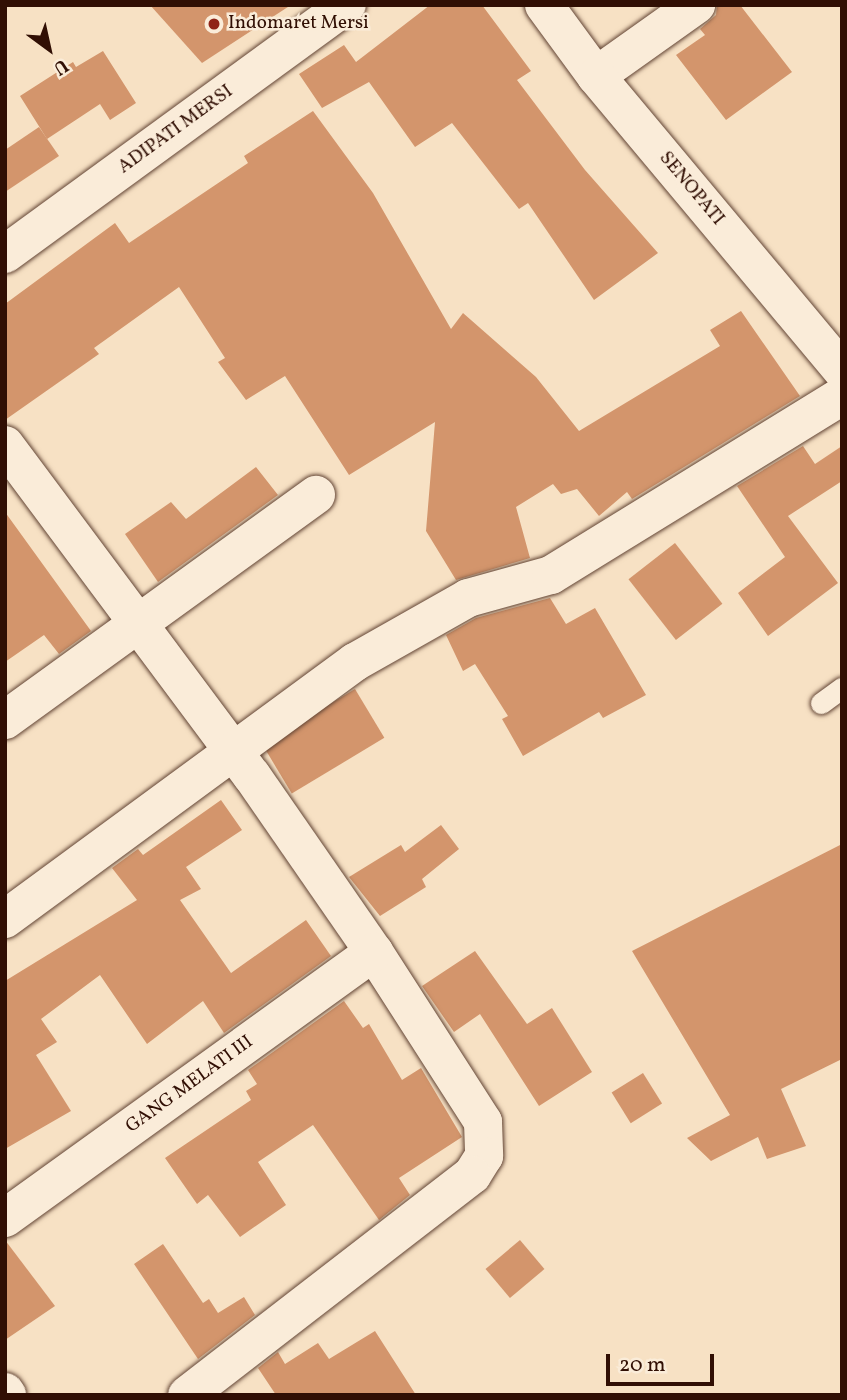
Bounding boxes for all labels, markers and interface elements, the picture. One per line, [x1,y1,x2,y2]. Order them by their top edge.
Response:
place label: Indomaret Mersi [228,13,369,35]
north arrow [14,14,84,84]
marker: Indomaret Mersi [206,16,222,32]
text: U [48,52,73,81]
street label: ADIPATI MERSI [114,81,238,179]
street label: SENOPATI [654,147,728,231]
street label: GANG MELATI III [122,1031,258,1139]
scale bar [609,1340,718,1384]
text: 20 m [619,1351,665,1380]

